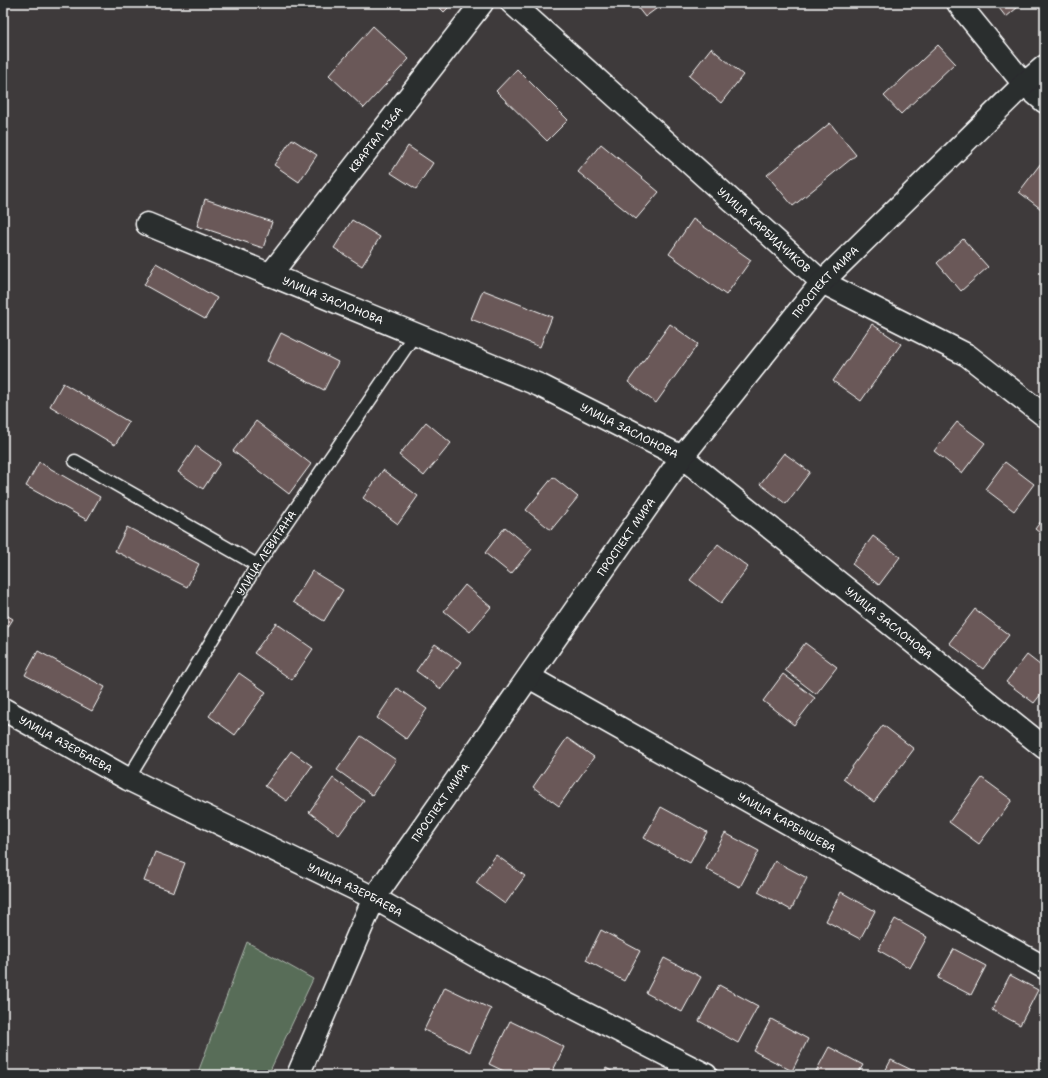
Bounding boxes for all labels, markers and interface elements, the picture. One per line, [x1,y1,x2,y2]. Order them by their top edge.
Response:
street label: КВАРТАЛ 136А [345,103,406,175]
street label: УЛИЦА КАРБИДЧИКОВ [714,184,814,276]
street label: ПРОСПЕКТ МИРА [789,243,862,321]
street label: УЛИЦА ЗАСЛОНОВА [280,273,386,328]
street label: УЛИЦА ЗАСЛОНОВА [578,400,681,462]
street label: ПРОСПЕКТ МИРА [594,495,659,579]
street label: УЛИЦА ЛЕВИТАНА [233,507,300,598]
street label: УЛИЦА ЗАСЛОНОВА [842,583,936,662]
street label: УЛИЦА АЗЕРБАЕВА [16,712,115,776]
street label: ПРОСПЕКТ МИРА [408,760,473,845]
street label: УЛИЦА КАРБЫШЕВА [735,789,839,856]
street label: УЛИЦА АЗЕРБАЕВА [305,859,405,920]

